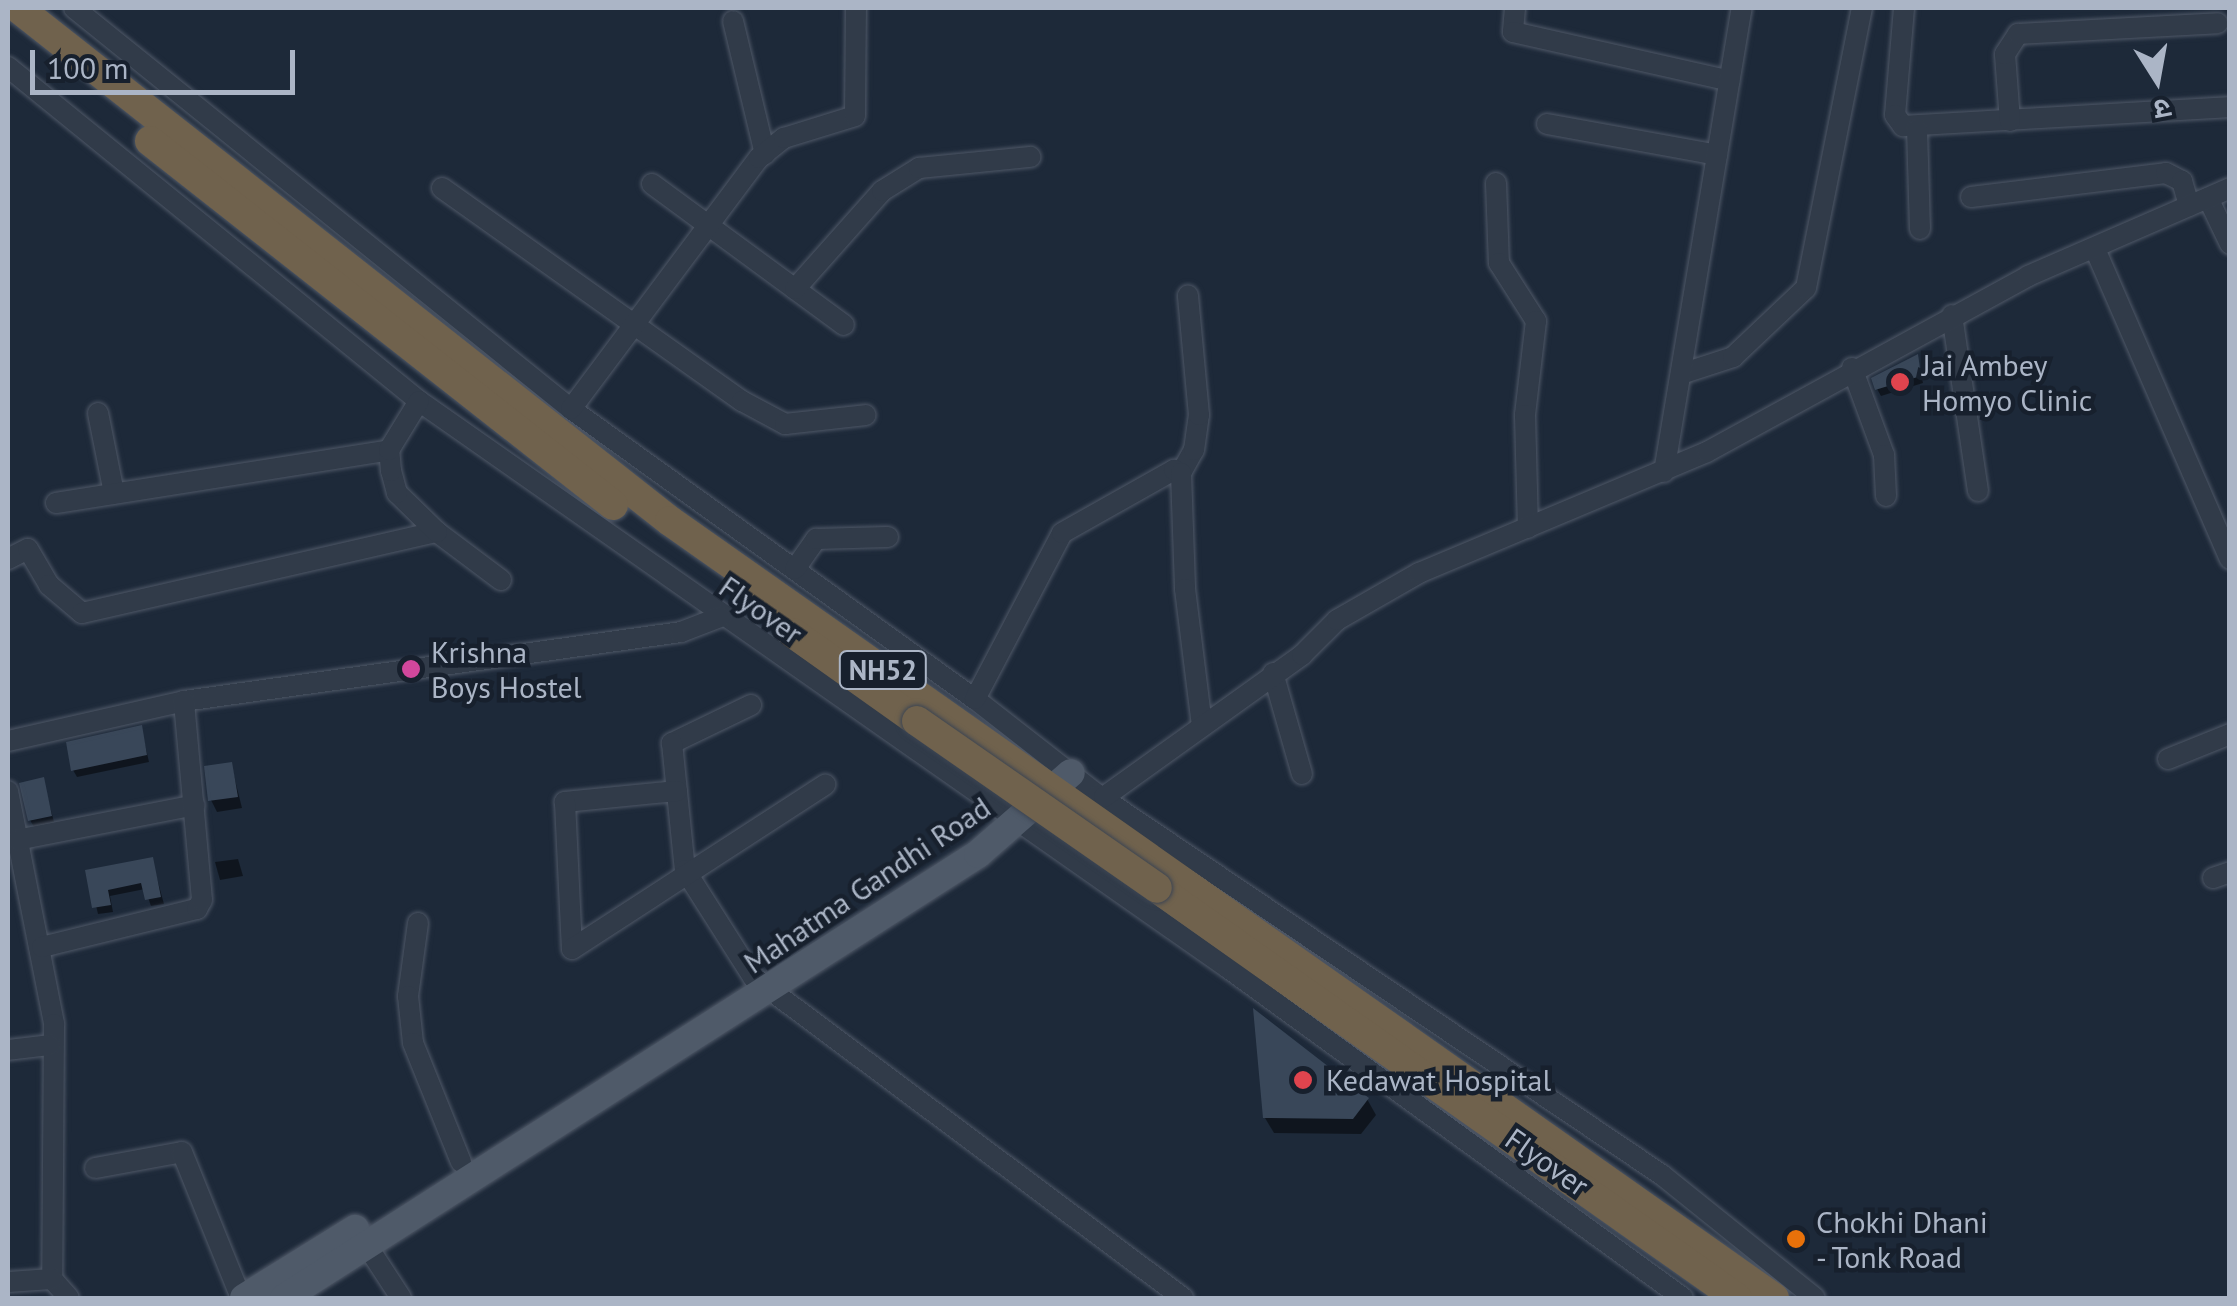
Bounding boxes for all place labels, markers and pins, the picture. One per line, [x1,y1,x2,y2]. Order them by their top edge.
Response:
place label: Jai Ambey Homyo Clinic [1922,347,2092,418]
marker: Jai Ambey Homyo Clinic [1887,369,1913,395]
place label: Krishna Boys Hostel [431,634,582,704]
marker: Krishna Boys Hostel [400,658,422,680]
place label: Kedawat Hospital [1326,1062,1551,1098]
marker: Kedawat Hospital [1290,1067,1316,1093]
place label: Chokhi Dhani - Tonk Road [1816,1204,1988,1274]
marker: Chokhi Dhani - Tonk Road [1785,1228,1807,1250]

